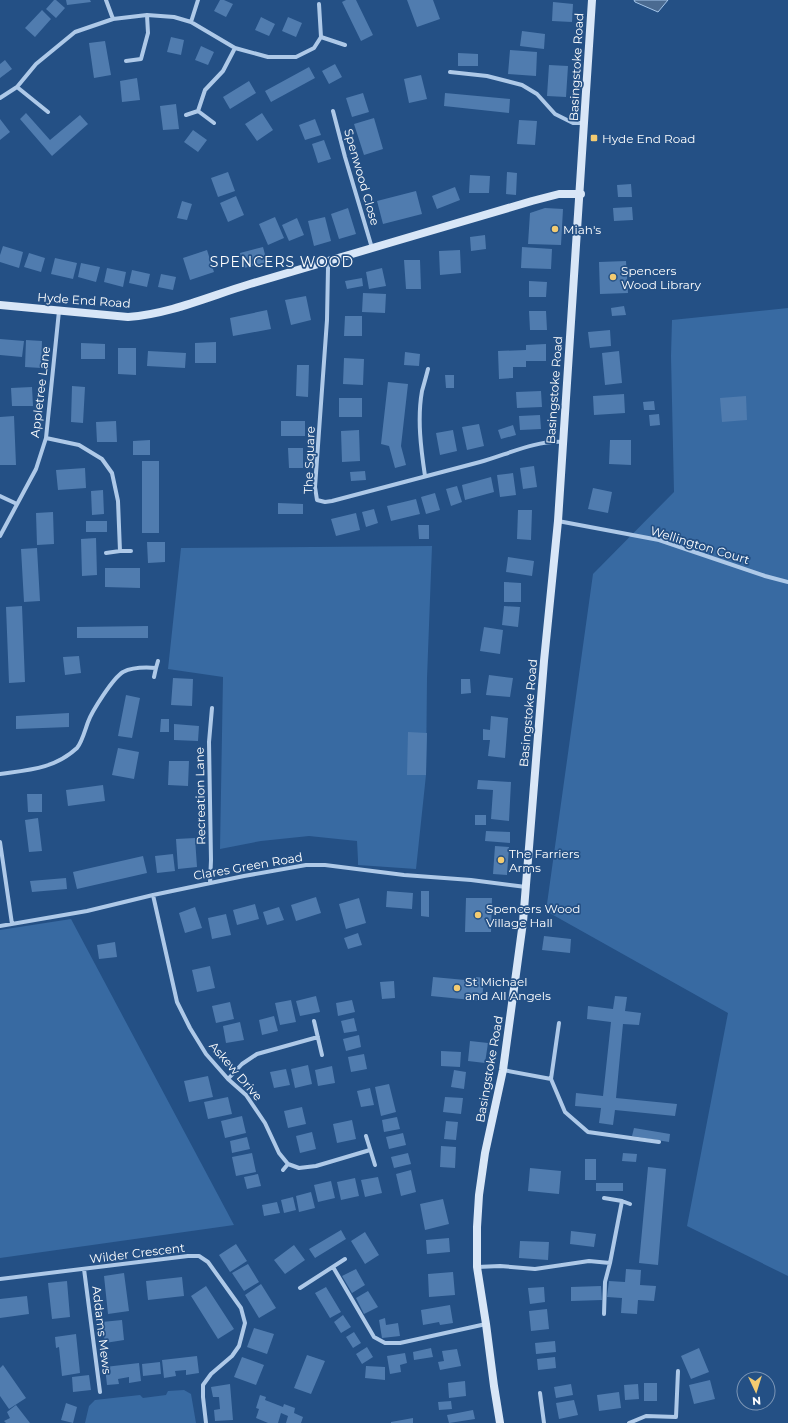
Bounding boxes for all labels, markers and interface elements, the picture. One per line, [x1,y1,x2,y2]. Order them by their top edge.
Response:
street label: Basingstoke Road [566,13,586,121]
street label: Spenwood Close [341,127,383,227]
place label: Hyde End Road [602,131,695,146]
marker: Hyde End Road [589,133,599,143]
place label: Miah's [563,222,601,237]
marker: Miah's [550,224,560,234]
district label: SPENCERS WOOD [210,253,354,271]
place label: Spencers Wood Library [621,263,702,292]
marker: Spencers Wood Library [608,272,618,282]
street label: Hyde End Road [37,289,131,311]
street label: Basingstoke Road [543,335,565,445]
street label: Appletree Lane [27,345,53,439]
street label: The Square [300,426,318,494]
street label: Wellington Court [649,523,752,567]
street label: Basingstoke Road [516,658,540,768]
street label: Recreation Lane [192,747,208,845]
place label: The Farriers Arms [509,846,580,875]
street label: Clares Green Road [192,849,304,883]
marker: The Farriers Arms [496,855,506,865]
place label: Spencers Wood Village Hall [486,901,580,930]
marker: Spencers Wood Village Hall [473,910,483,920]
place label: St Michael and All Angels [465,974,551,1003]
marker: St Michael and All Angels [452,983,462,993]
street label: Basingstoke Road [472,1014,506,1124]
street label: Askew Drive [206,1038,266,1104]
street label: Wilder Crescent [88,1240,186,1266]
street label: Addams Mews [89,1285,115,1375]
north arrow [736,1371,776,1411]
text: N [752,1394,762,1408]

